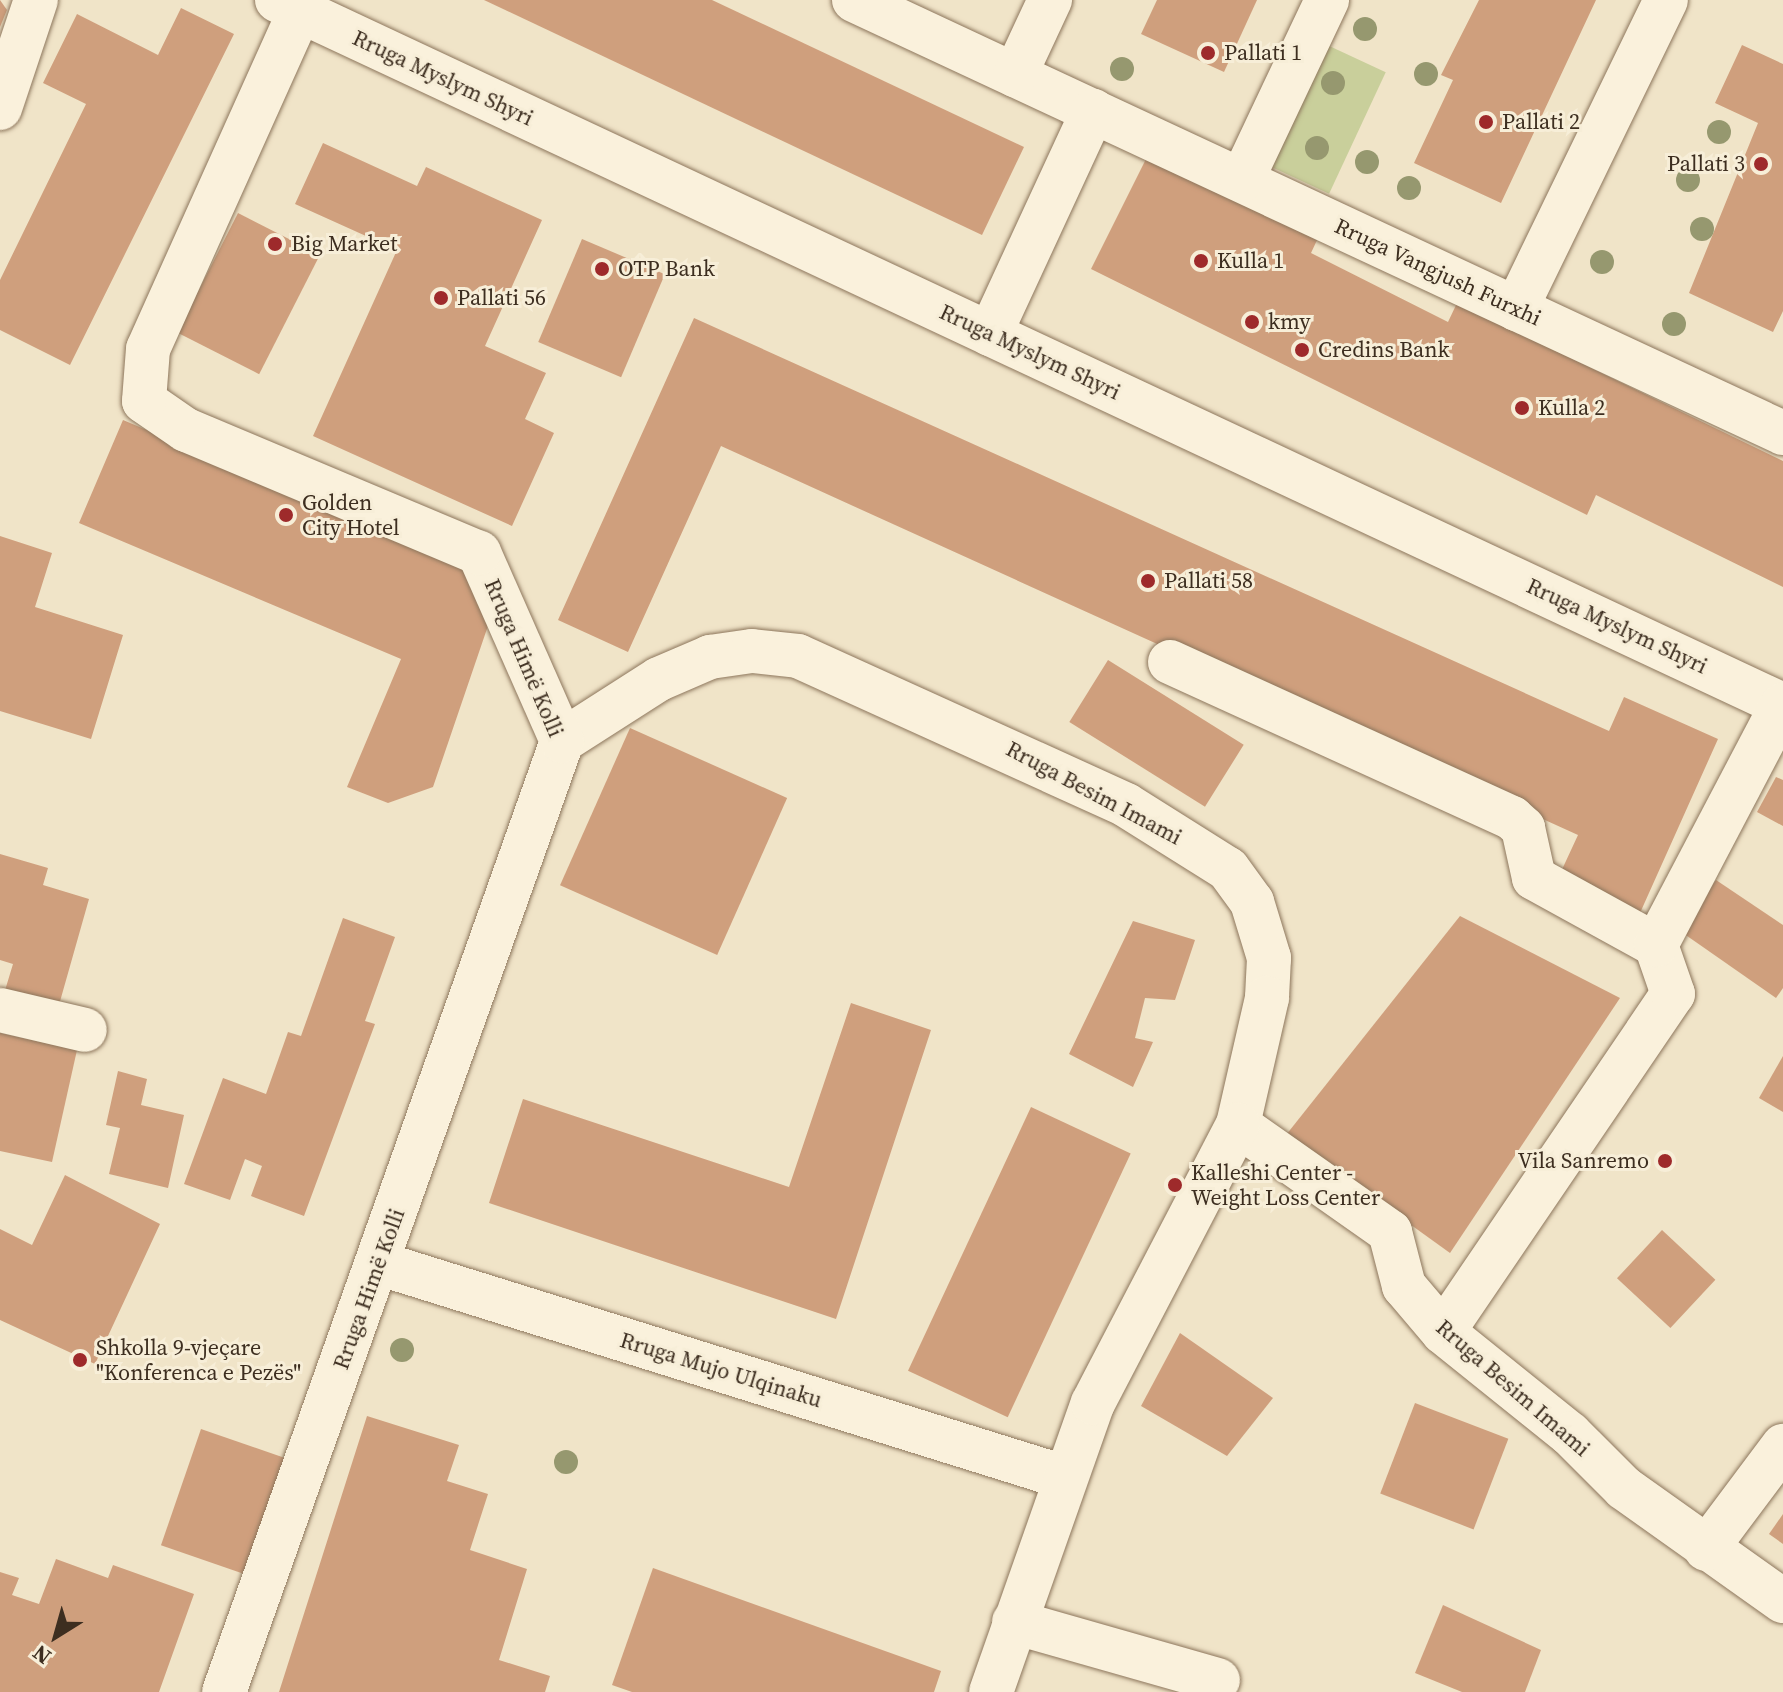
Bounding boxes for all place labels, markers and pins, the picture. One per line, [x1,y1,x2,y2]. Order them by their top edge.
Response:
place label: Pallati 1 [1224,40,1302,66]
marker: Pallati 1 [1199,44,1217,62]
place label: Pallati 2 [1502,109,1580,135]
marker: Pallati 2 [1477,113,1495,131]
place label: Pallati 3 [1667,151,1745,177]
marker: Pallati 3 [1752,155,1770,173]
place label: Big Market [291,231,397,257]
marker: Big Market [266,235,284,253]
place label: Kulla 1 [1217,248,1284,274]
marker: Kulla 1 [1192,252,1210,270]
place label: OTP Bank [618,256,715,282]
marker: OTP Bank [593,260,611,278]
place label: Pallati 56 [457,285,546,311]
marker: Pallati 56 [432,289,450,307]
place label: kmy [1268,309,1310,335]
marker: kmy [1243,313,1261,331]
place label: Credins Bank [1318,337,1450,363]
marker: Credins Bank [1293,341,1311,359]
place label: Kulla 2 [1538,395,1605,421]
marker: Kulla 2 [1513,399,1531,417]
place label: Golden City Hotel [302,489,399,540]
marker: Golden City Hotel [277,506,295,524]
place label: Pallati 58 [1164,568,1253,594]
marker: Pallati 58 [1139,572,1157,590]
place label: Vila Sanremo [1518,1148,1649,1174]
marker: Vila Sanremo [1656,1152,1674,1170]
place label: Kalleshi Center - Weight Loss Center [1191,1159,1380,1210]
marker: Kalleshi Center - Weight Loss Center [1166,1176,1184,1194]
place label: Shkolla 9-vjeçare "Konferenca e Pezës" [96,1334,301,1386]
marker: Shkolla 9-vjeçare "Konferenca e Pezës" [71,1351,89,1369]

